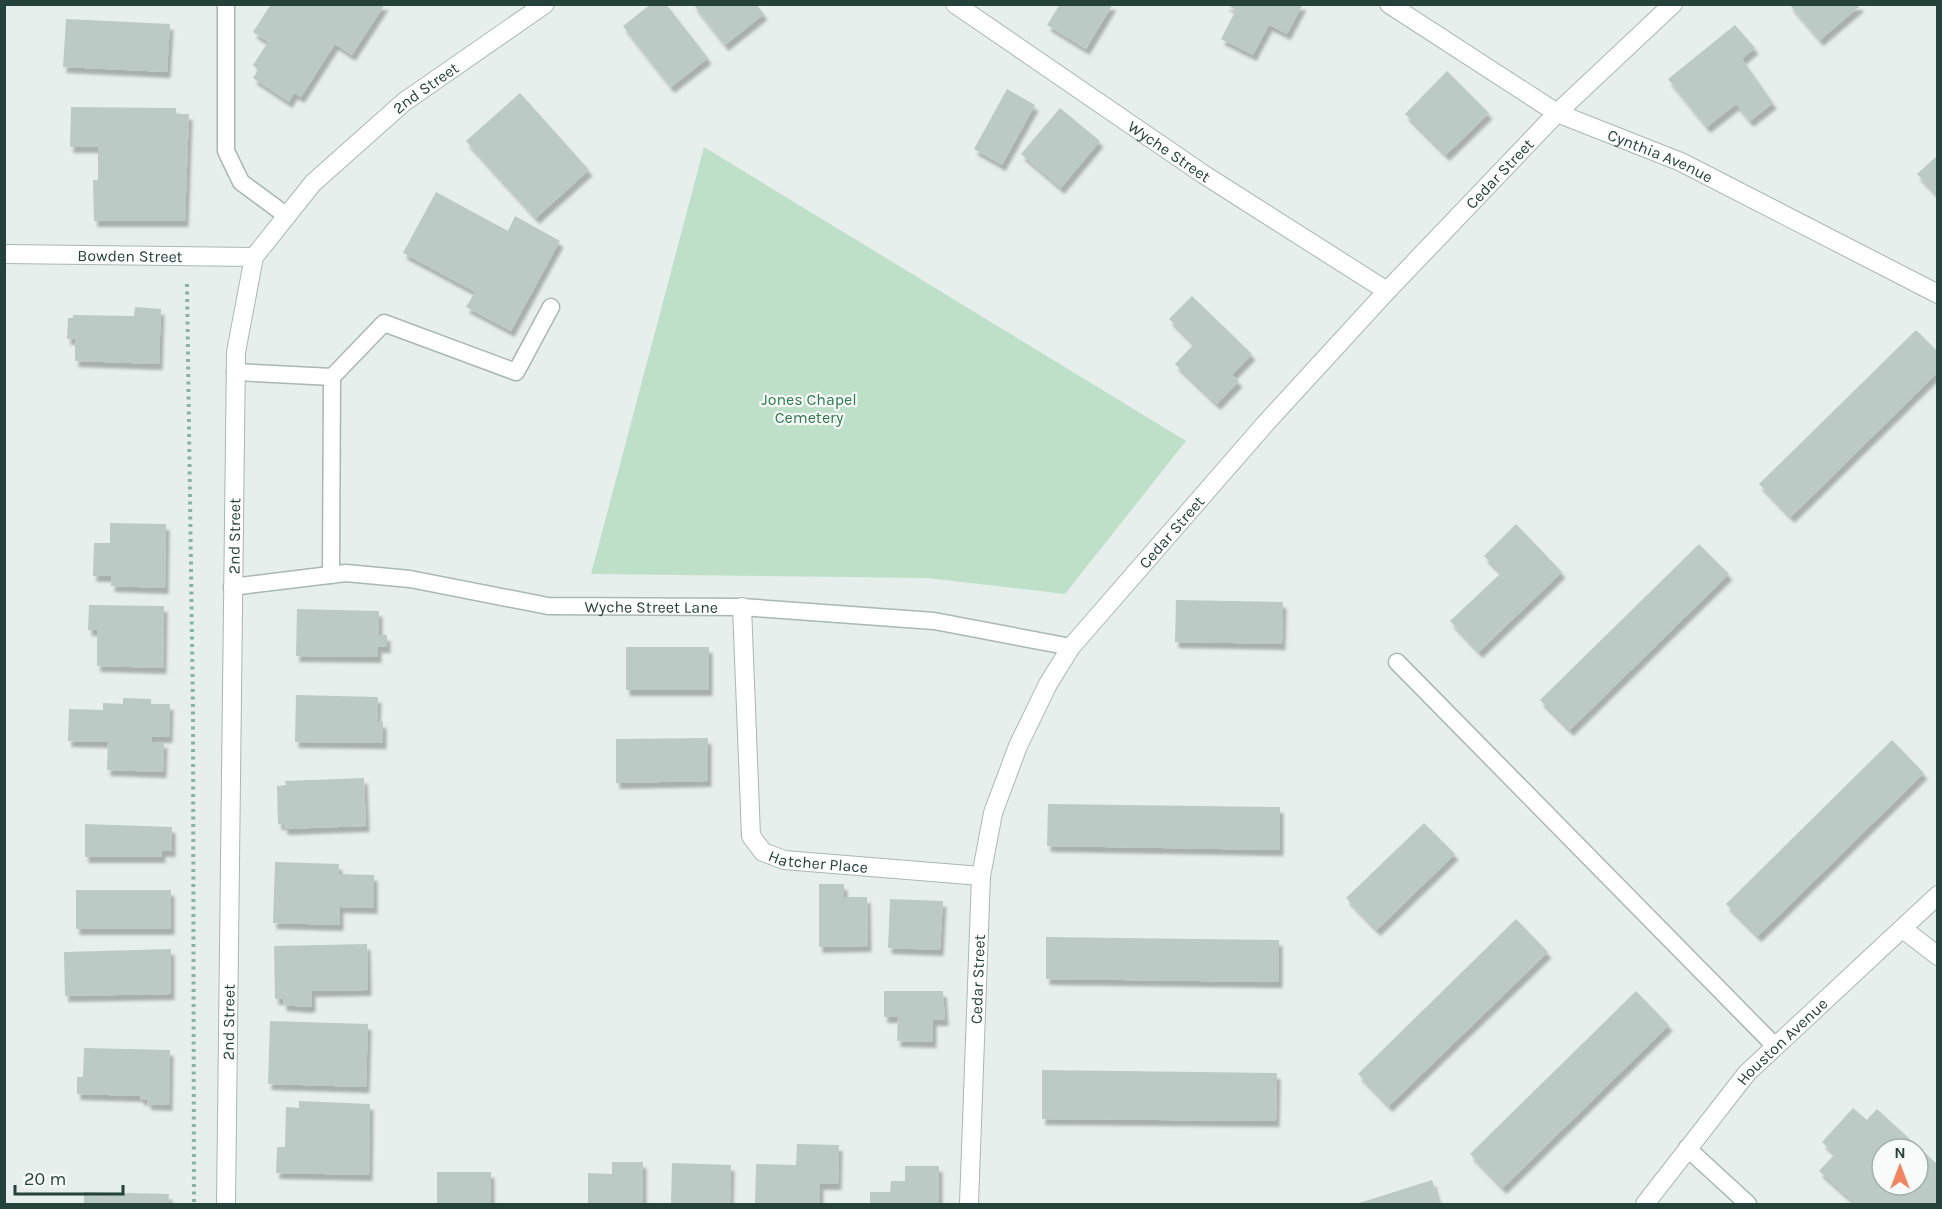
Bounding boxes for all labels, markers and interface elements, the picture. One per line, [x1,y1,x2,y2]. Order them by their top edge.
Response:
street label: 2nd Street [389,58,462,118]
street label: Wyche Street [1124,117,1214,186]
street label: Cynthia Avenue [1605,125,1716,187]
street label: Cedar Street [1462,135,1538,213]
street label: Bowden Street [77,246,183,266]
park label: Jones Chapel Cemetery [761,390,857,427]
street label: Cedar Street [1135,492,1208,572]
street label: 2nd Street [224,498,244,574]
street label: Wyche Street Lane [584,597,718,617]
street label: Hatcher Place [766,846,869,877]
street label: Cedar Street [967,934,989,1024]
street label: 2nd Street [219,984,239,1060]
street label: Houston Avenue [1732,994,1832,1089]
north arrow [1870,1137,1930,1197]
text: N [1894,1143,1906,1162]
scale bar [15,1158,123,1196]
text: 20 m [24,1168,66,1190]

